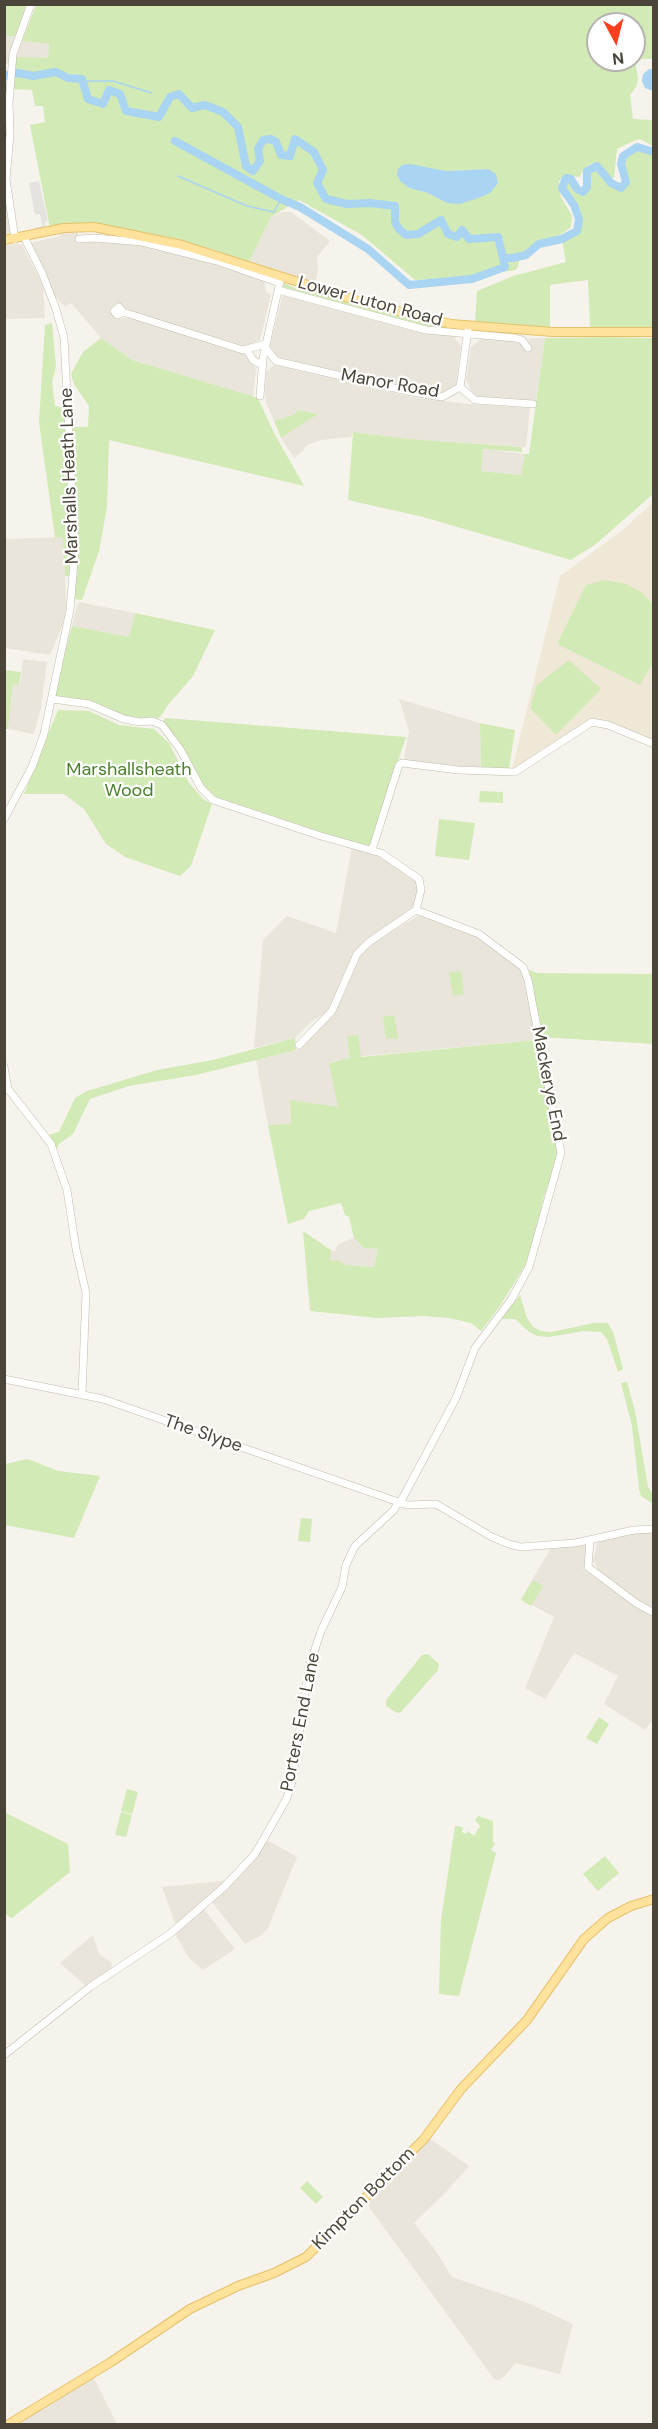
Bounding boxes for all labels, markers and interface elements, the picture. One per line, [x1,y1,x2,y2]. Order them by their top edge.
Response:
north arrow [586,12,646,72]
text: N [611,47,625,70]
street label: Lower Luton Road [295,272,445,332]
street label: Manor Road [339,365,441,403]
street label: Marshalls Heath Lane [56,387,84,565]
park label: Marshallsheath Wood [66,759,192,802]
street label: Mackerye End [526,1025,570,1143]
street label: The Slype [161,1411,245,1457]
street label: Porters End Lane [277,1651,325,1793]
street label: Kimpton Bottom [308,2143,420,2255]

